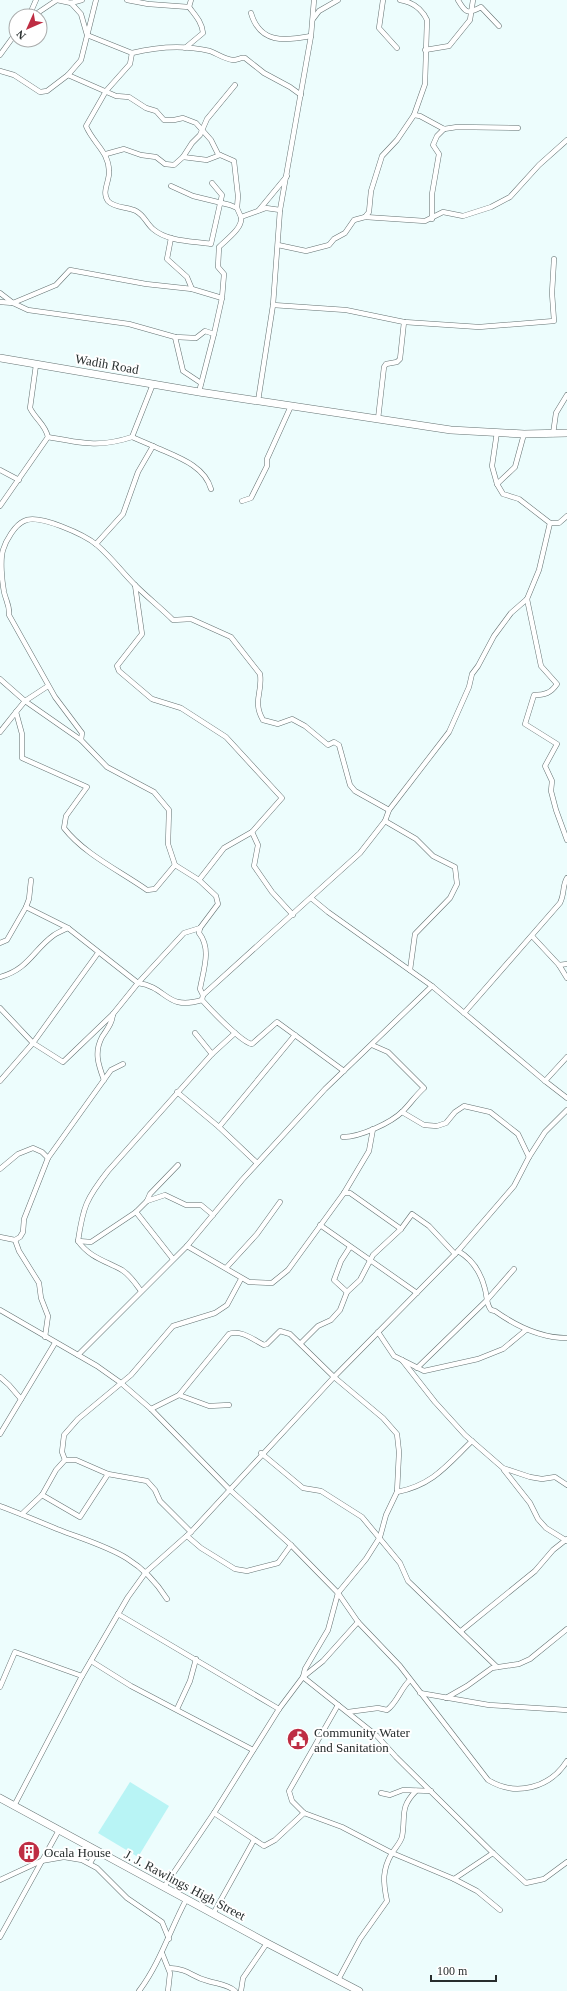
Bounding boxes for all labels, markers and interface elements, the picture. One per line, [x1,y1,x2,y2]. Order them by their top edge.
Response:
north arrow [8,8,48,48]
text: N [14,28,28,42]
street label: Wadih Road [74,351,140,377]
place label: Community Water and Sanitation [314,1725,411,1755]
public building icon: Community Water and Sanitation [285,1726,311,1752]
building icon: Ocala House [16,1839,42,1865]
place label: Ocala House [44,1845,111,1860]
street label: J. J. Rawlings High Street [122,1847,248,1924]
scale bar [431,1957,496,1983]
text: 100 m [437,1964,468,1978]

